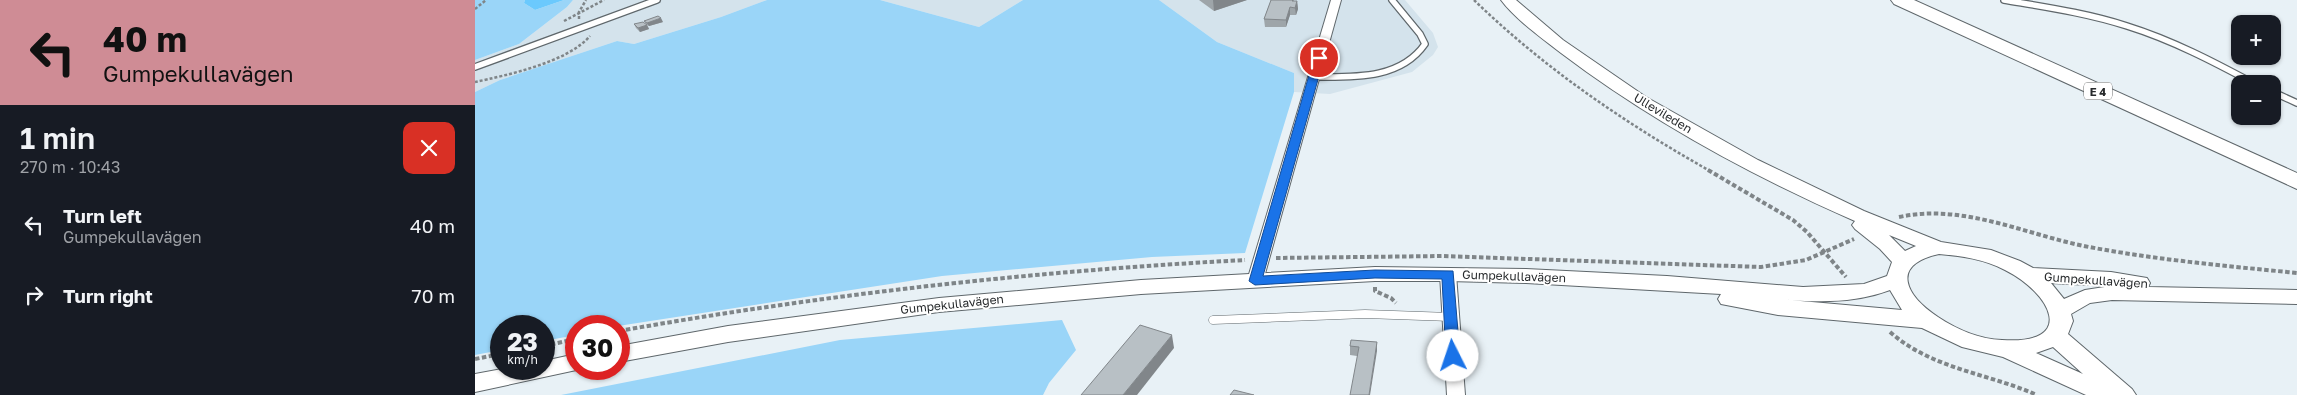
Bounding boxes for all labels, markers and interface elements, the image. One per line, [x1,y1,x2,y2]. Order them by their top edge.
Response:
map controls [2231,15,2281,125]
button: + [2231,15,2281,65]
text: 40 m [103,18,187,60]
icon: left [20,20,85,85]
pin [1298,37,1340,79]
icon: arrive [1305,44,1333,72]
text: Gumpekullavägen [103,60,294,87]
button: − [2231,75,2281,125]
road number: E 4 [2084,82,2112,100]
street label: Ullevileden [1631,90,1695,136]
text: 1 min [20,120,95,156]
button: close [403,122,455,174]
text: 270 m · 10:43 [20,157,120,177]
text: Turn left [63,204,142,227]
icon: left [20,211,48,239]
text: 40 m [410,214,455,237]
text: Gumpekullavägen [63,227,202,247]
street label: Gumpekullavägen [1462,267,1566,285]
street label: Gumpekullavägen [2044,269,2148,291]
icon: right [20,281,48,309]
text: Turn right [63,284,153,307]
text: 70 m [412,284,455,307]
street label: Gumpekullavägen [900,291,1004,317]
speed limit sign: 30 [565,315,630,380]
text: 23 [507,326,538,357]
position arrow [1426,329,1478,381]
text: km/h [507,352,538,367]

